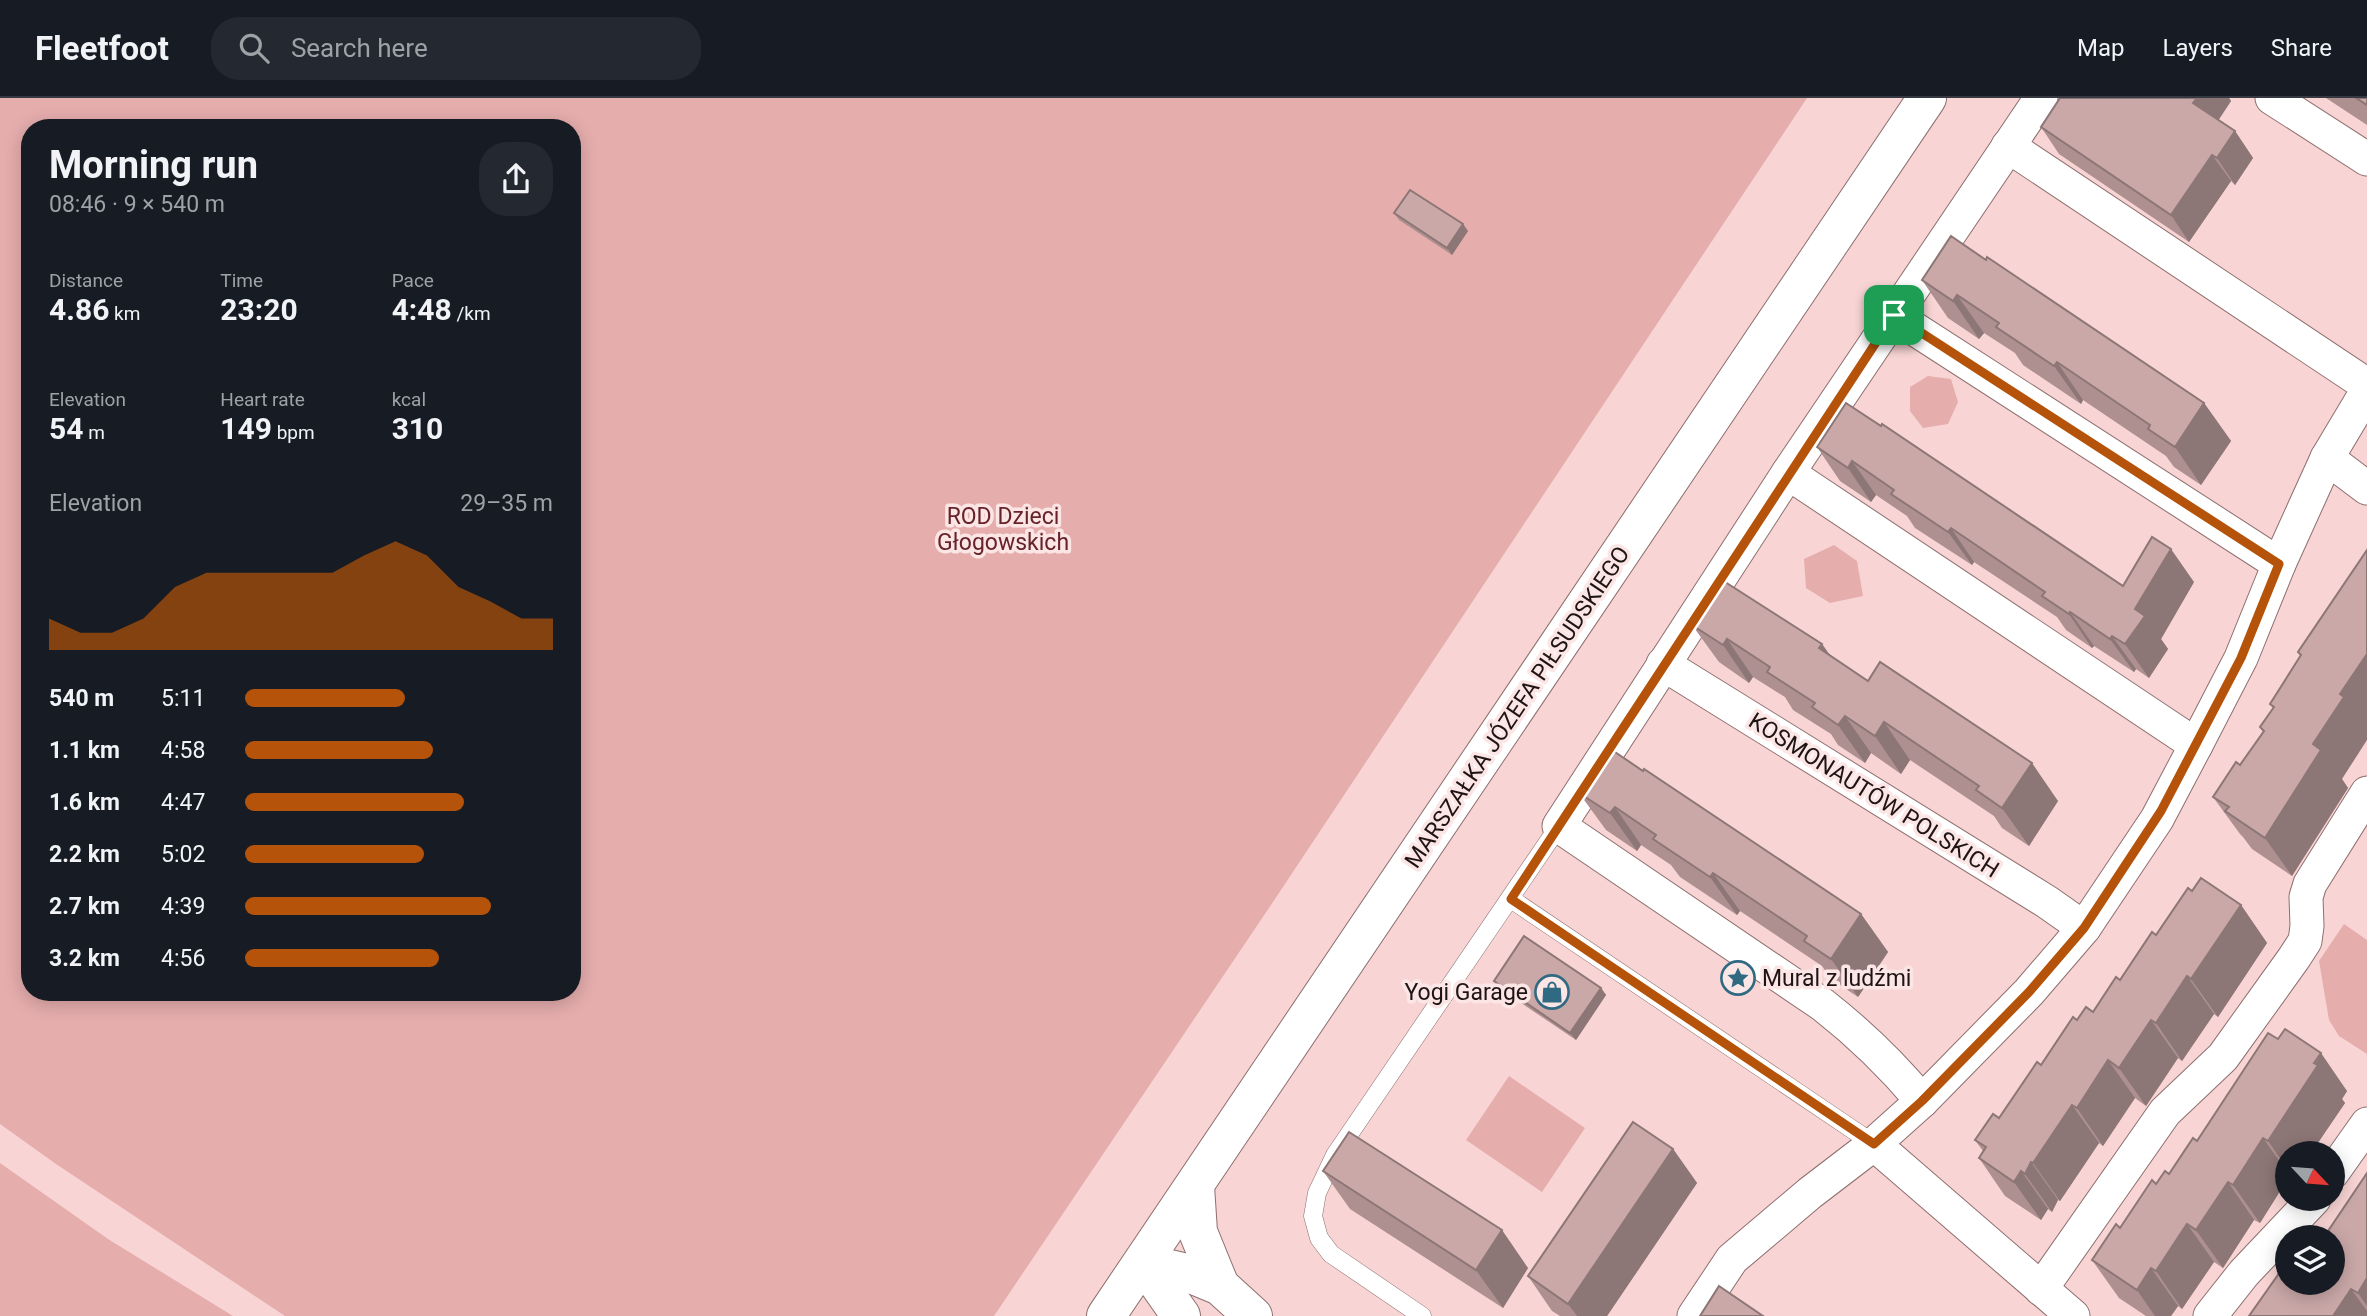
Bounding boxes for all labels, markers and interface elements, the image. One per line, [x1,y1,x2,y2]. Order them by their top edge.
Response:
search box [211,17,701,80]
text: Fleetfoot [35,29,169,68]
icon: search [235,29,273,67]
text: Search here [291,33,428,63]
text: Map [2077,34,2125,62]
text: Layers [2163,34,2233,62]
text: Share [2271,34,2332,62]
button: share [479,142,553,216]
text: Morning run [49,143,258,187]
text: 08:46 · 9 × 540 m [49,191,225,218]
text: Distance [49,269,123,292]
text: Time [220,269,263,292]
text: Pace [392,269,434,292]
pin [1864,285,1924,345]
text: 4.86 [49,292,109,327]
text: 23:20 [220,292,298,327]
text: 4:48 [392,292,452,327]
icon: arrive [1875,296,1913,334]
text: km [109,302,140,325]
text: /km [452,302,491,325]
text: Elevation [49,388,126,411]
text: Heart rate [220,388,305,411]
text: kcal [392,388,426,411]
text: 54 [49,411,83,446]
text: 149 [220,411,272,446]
text: 310 [392,411,443,446]
text: m [83,421,105,444]
text: bpm [272,421,315,444]
text: Elevation [49,490,142,517]
text: 29–35 m [460,490,553,517]
park label: ROD Dzieci Głogowskich [937,503,1069,556]
street label: MARSZAŁKA JÓZEFA PIŁSUDSKIEGO [1399,541,1635,873]
text: 540 m [49,685,114,712]
text: 5:11 [161,685,205,712]
street label: KOSMONAUTÓW POLSKICH [1744,706,2004,884]
text: 1.1 km [49,737,120,764]
text: 4:58 [161,737,205,764]
text: 1.6 km [49,789,120,816]
text: 4:47 [161,789,205,816]
text: 2.2 km [49,841,120,868]
text: 5:02 [161,841,205,868]
text: 2.7 km [49,893,120,920]
text: 4:39 [161,893,205,920]
text: 3.2 km [49,945,120,972]
text: 4:56 [161,945,205,972]
place icon: Mural z ludźmi [1719,959,1757,997]
place label: Mural z ludźmi [1762,965,1911,992]
shop icon: Yogi Garage [1533,973,1571,1011]
place label: Yogi Garage [1404,979,1528,1006]
north arrow [2275,1141,2345,1211]
map controls [2275,1141,2345,1295]
button: layers [2275,1225,2345,1295]

